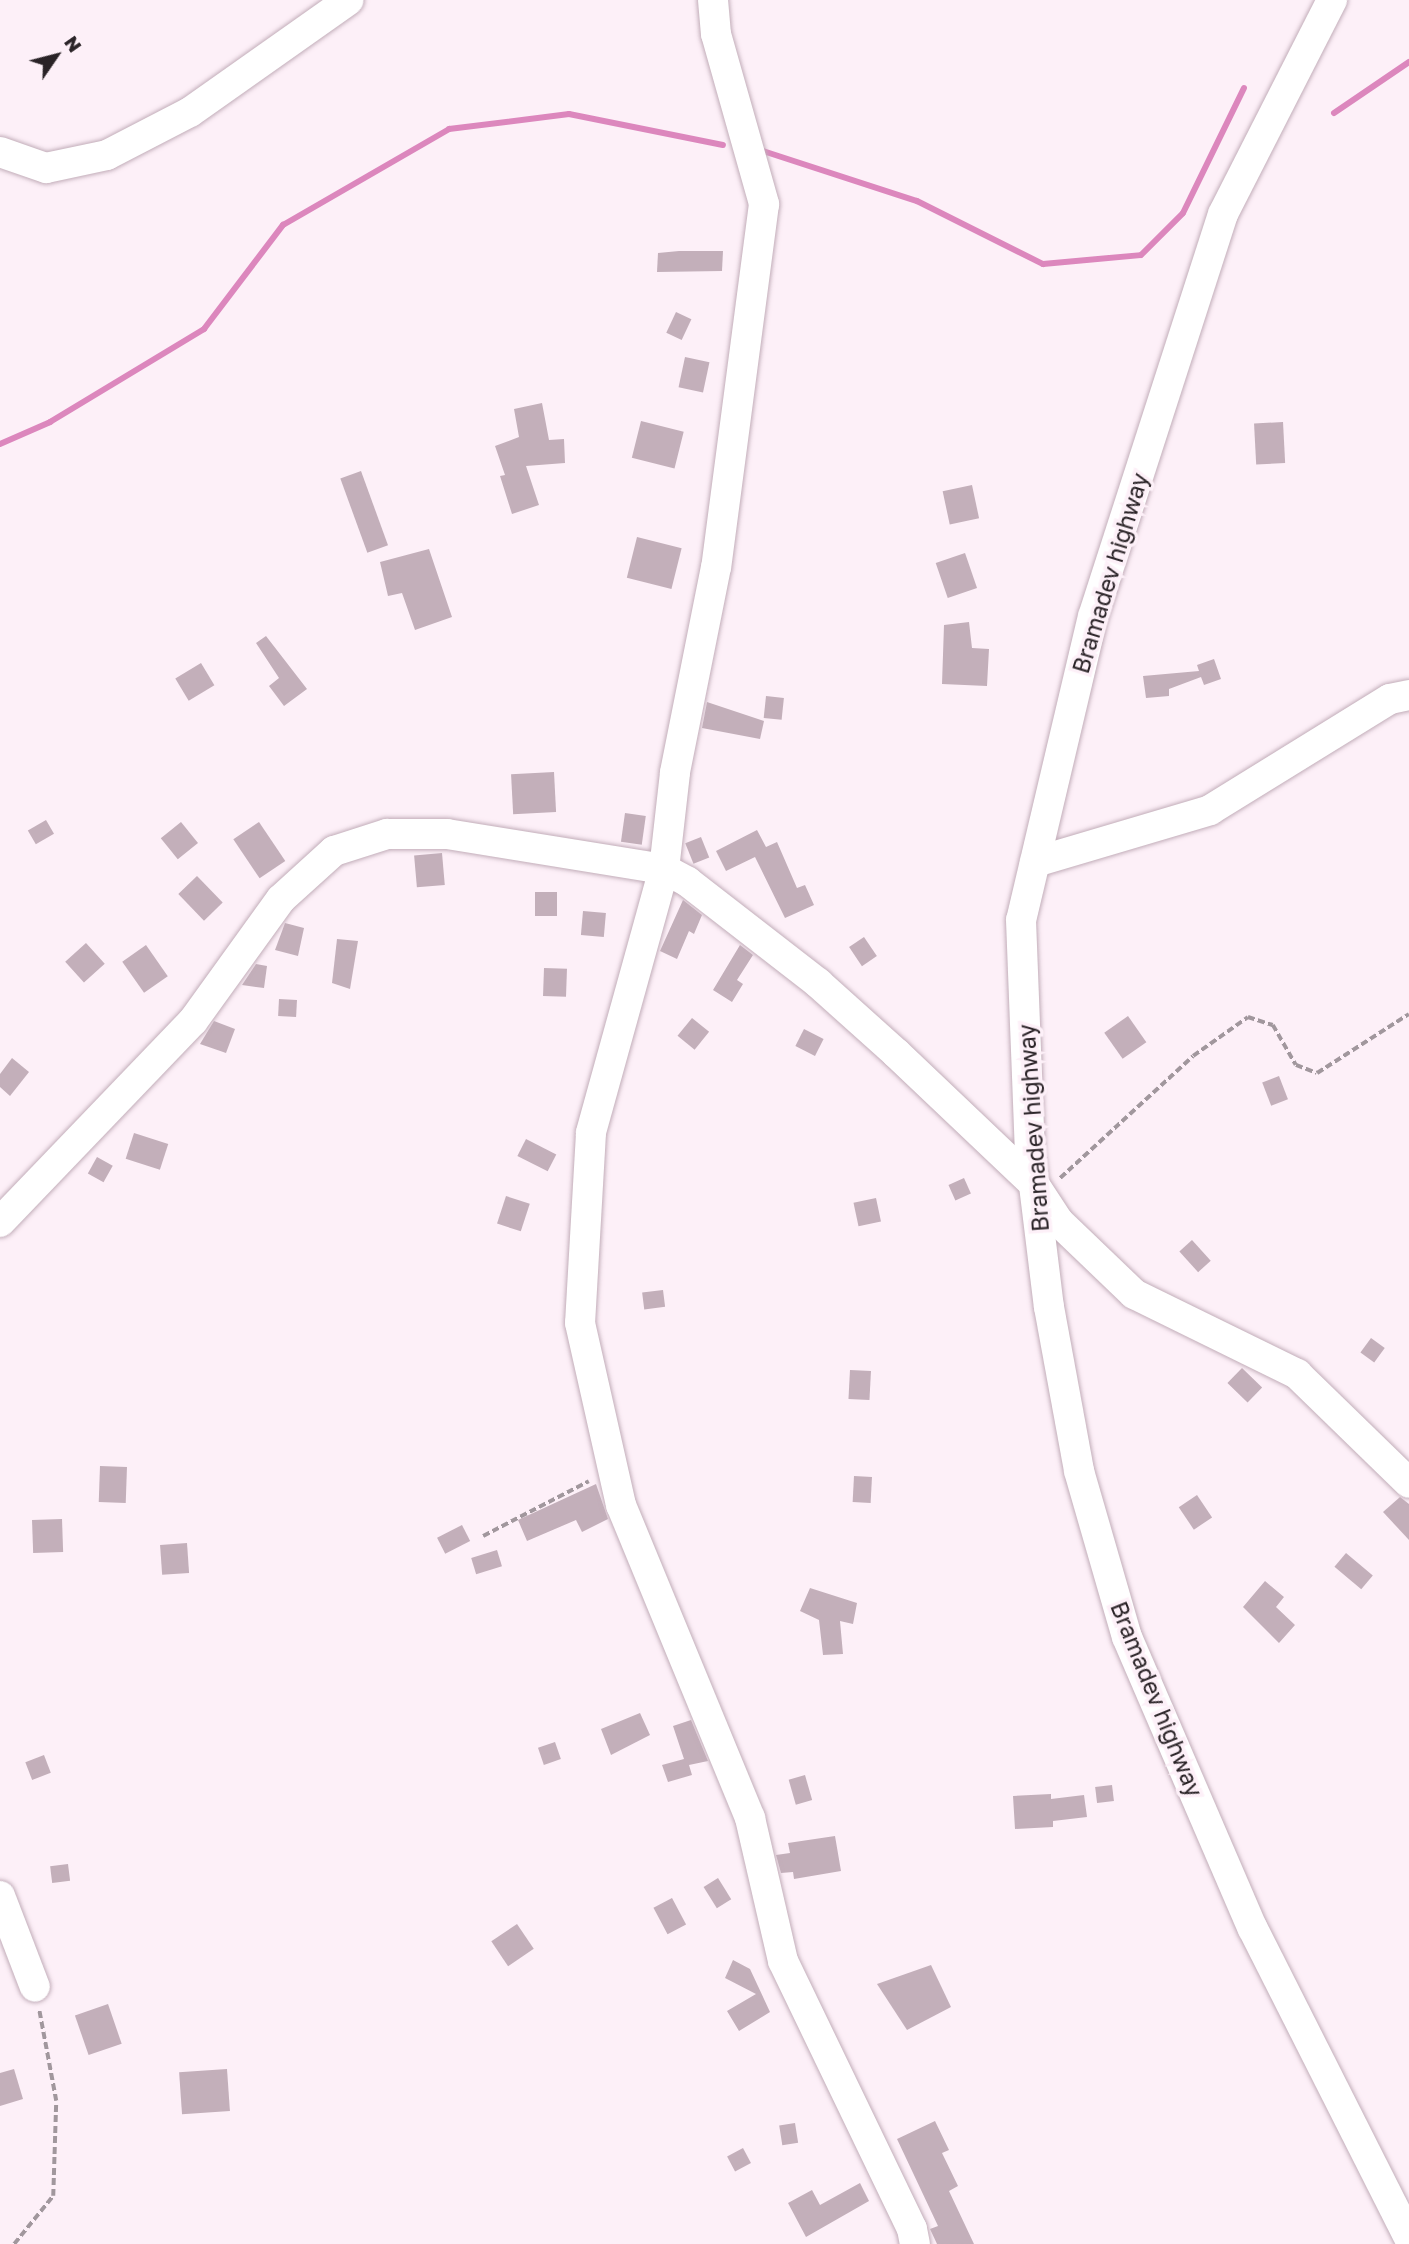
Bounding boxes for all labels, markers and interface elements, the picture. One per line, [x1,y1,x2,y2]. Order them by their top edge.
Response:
north arrow [21,21,91,91]
text: N [60,31,87,56]
street label: Bramadev highway [1066,469,1154,677]
street label: Bramadev highway [1012,1023,1054,1233]
street label: Bramadev highway [1105,1597,1209,1801]

